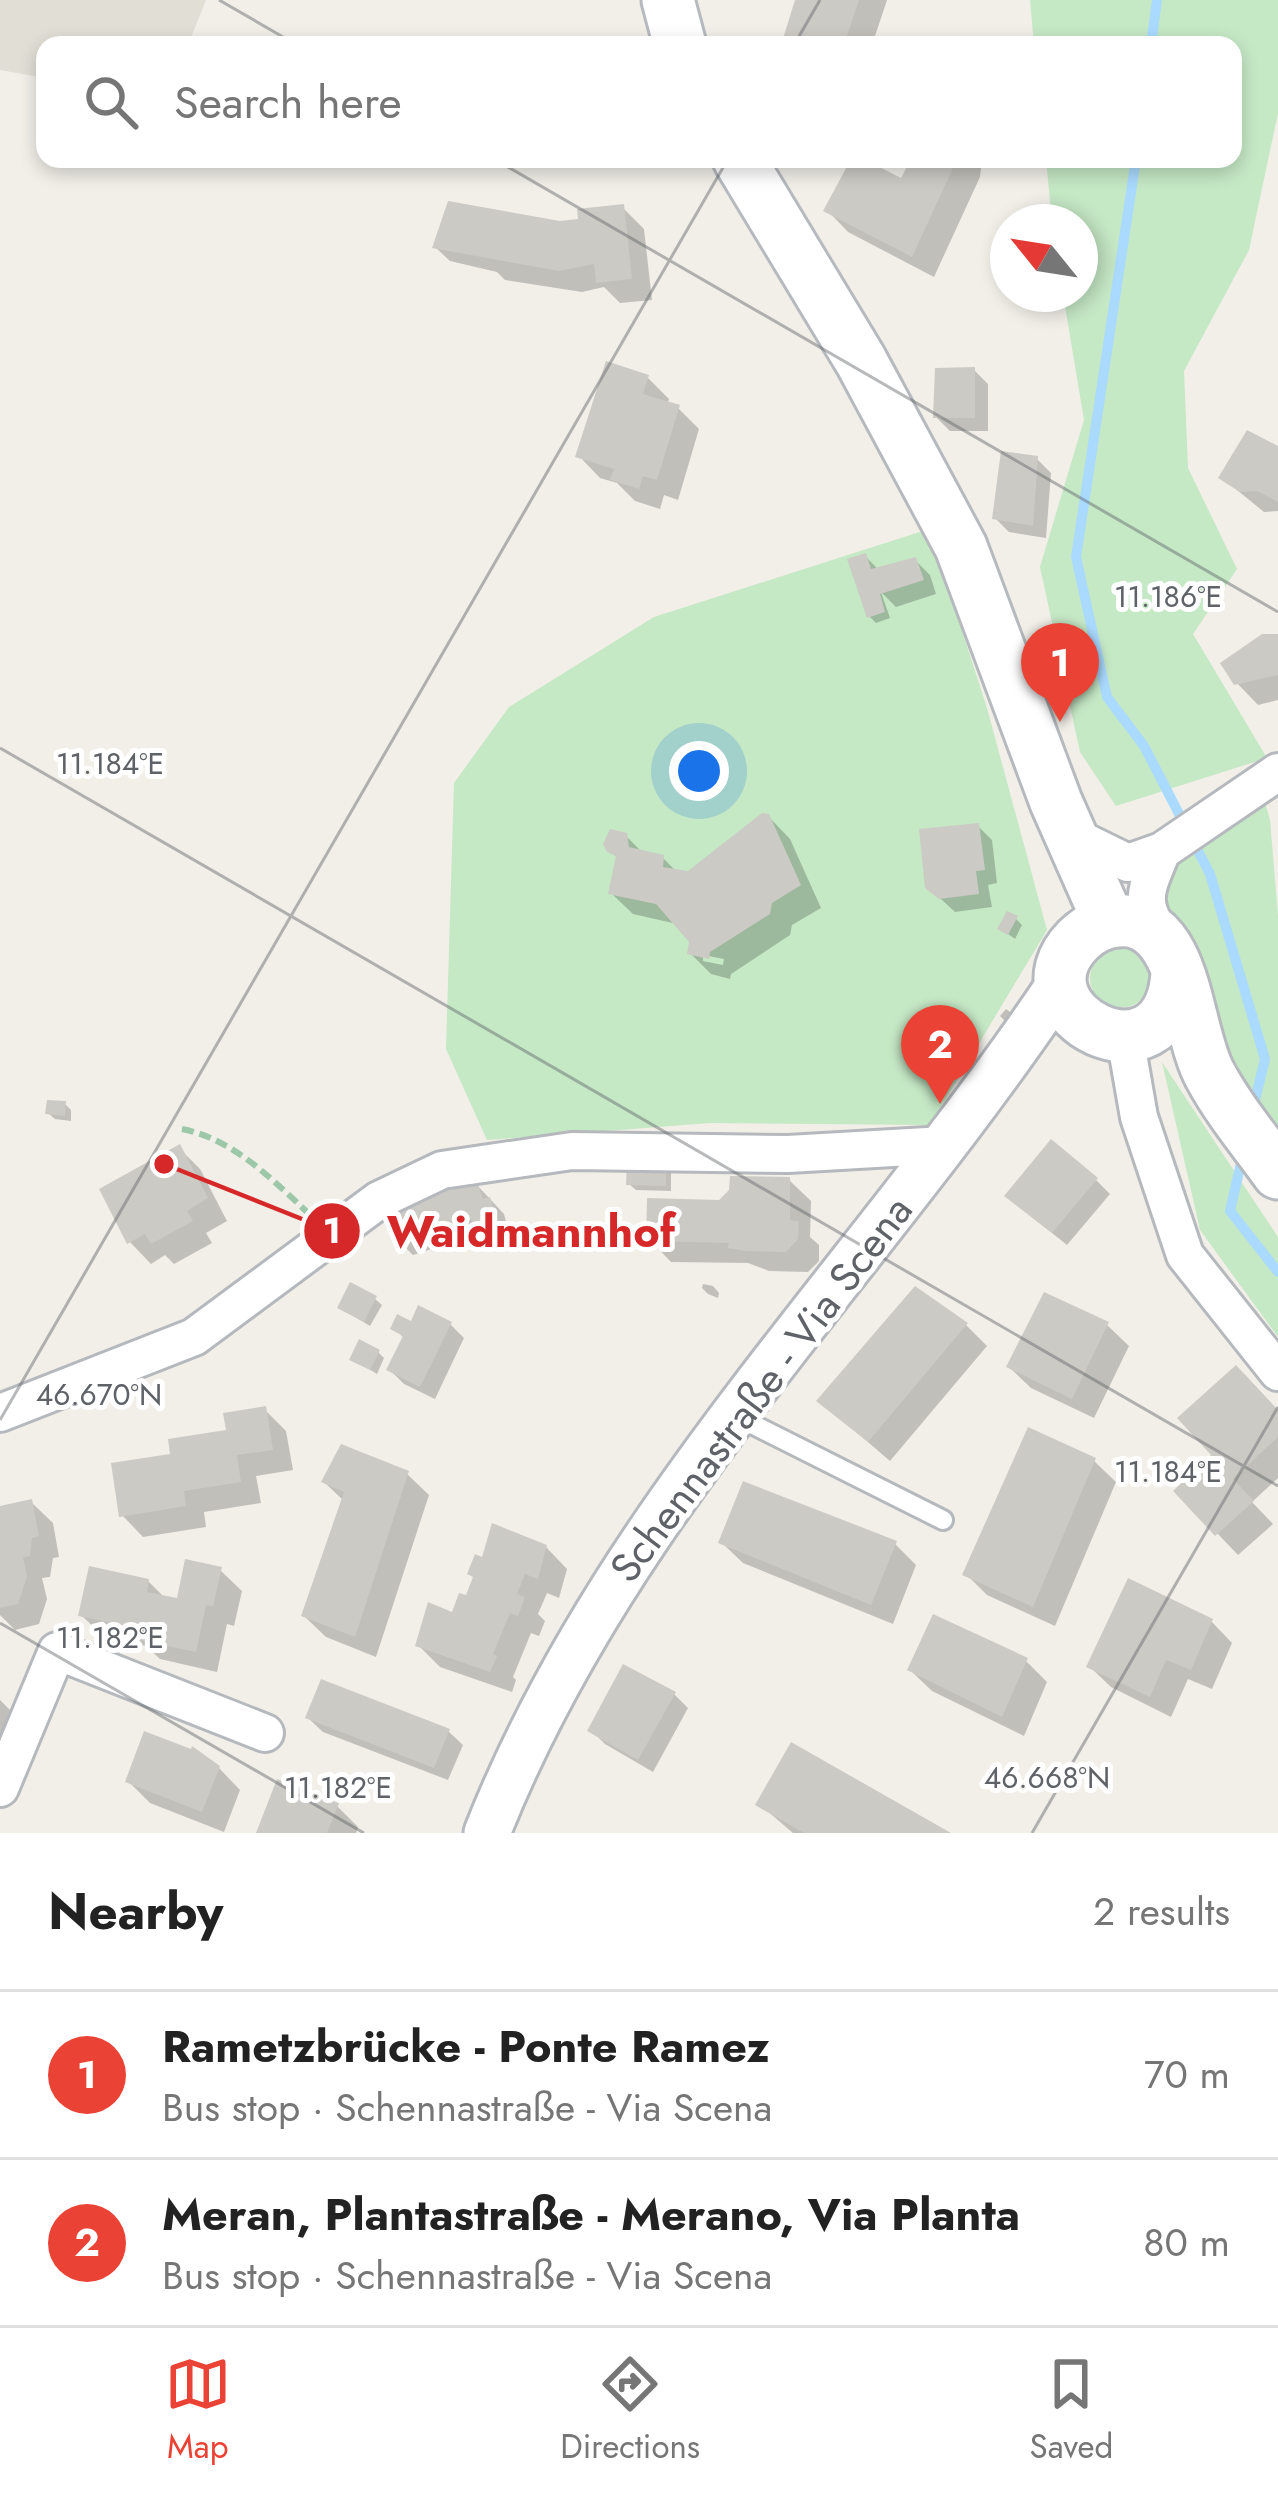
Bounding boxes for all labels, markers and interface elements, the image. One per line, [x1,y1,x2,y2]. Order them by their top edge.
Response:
search box [36,36,1242,168]
icon: search [78,69,144,135]
text: Search here [174,70,402,135]
north arrow [990,204,1098,312]
text: 11.186°E [1114,575,1222,618]
pin: 1 [1021,623,1099,722]
your location [669,741,729,801]
text: 11.184°E [56,742,164,785]
pin: 2 [901,1005,979,1104]
street label: Schennastraße - Via Scena [595,1183,927,1595]
callout: Waidmannhof [302,1190,699,1271]
text: Waidmannhof [387,1199,677,1264]
text: 1 [323,1204,341,1256]
text: 46.670°N [36,1373,162,1416]
text: 11.184°E [1114,1450,1222,1493]
text: 11.182°E [56,1616,164,1659]
text: 46.668°N [984,1756,1110,1799]
text: 11.182°E [284,1766,392,1809]
text: Nearby [48,1874,223,1948]
text: 2 results [1093,1883,1230,1940]
text: Rametzbrücke - Ponte Ramez [162,2014,770,2079]
text: 1 [77,2046,97,2103]
text: 70 m [1144,2046,1230,2103]
text: Bus stop · Schennastraße - Via Scena [162,2079,772,2136]
text: Meran, Plantastraße - Merano, Via Planta [162,2182,1020,2247]
text: 2 [74,2214,100,2271]
text: 80 m [1143,2214,1230,2271]
text: Bus stop · Schennastraße - Via Scena [162,2247,772,2304]
tab: Map [165,2351,231,2470]
tab: Directions [560,2351,700,2470]
tab: Saved [1030,2351,1113,2470]

